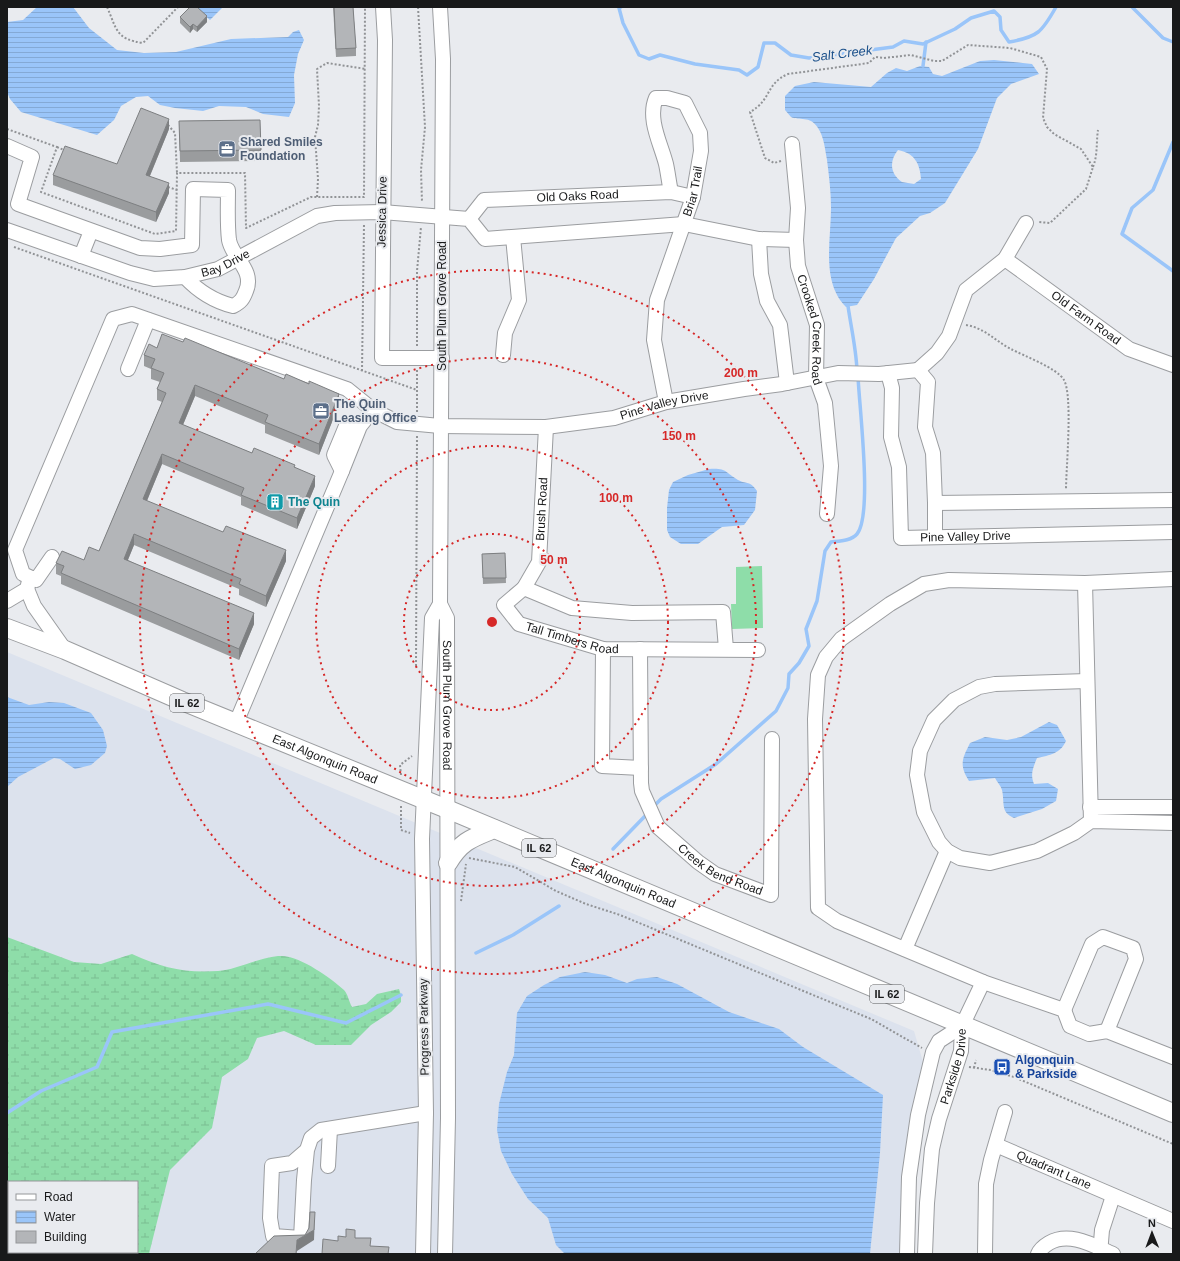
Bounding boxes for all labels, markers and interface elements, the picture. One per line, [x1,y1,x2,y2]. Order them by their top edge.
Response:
water label: Salt Creek [811,42,875,65]
place label: Shared Smiles Foundation [240,135,323,163]
office icon: Shared Smiles Foundation [217,139,237,159]
street label: Briar Trail [680,165,705,218]
street label: Jessica Drive [374,176,390,248]
street label: Old Oaks Road [536,187,619,205]
street label: South Plum Grove Road [435,241,449,371]
street label: Bay Drive [200,246,252,280]
street label: Crooked Creek Road [794,273,825,387]
street label: Old Farm Road [1049,288,1123,348]
text: 200 m [724,366,758,380]
street label: Pine Valley Drive [618,388,710,423]
place label: The Quin Leasing Office [334,397,417,425]
office icon: The Quin Leasing Office [311,401,331,421]
text: 150 m [662,429,696,443]
street label: Brush Road [533,477,550,541]
text: 100 m [599,491,633,505]
building icon: The Quin [265,492,285,512]
place label: The Quin [288,495,340,509]
street label: Pine Valley Drive [920,529,1011,545]
text: 50 m [540,553,568,567]
centre of rings [485,615,499,629]
street label: Tall Timbers Road [524,619,619,656]
street label: South Plum Grove Road [440,640,454,770]
road number: IL 62 [170,694,204,712]
street label: East Algonquin Road [270,732,380,787]
road number: IL 62 [522,839,556,857]
street label: Creek Bend Road [675,841,765,898]
street label: East Algonquin Road [569,855,678,911]
street label: Progress Parkway [416,978,432,1076]
road number: IL 62 [870,985,904,1003]
street label: Parkside Drive [937,1028,969,1106]
place label: Algonquin & Parkside [1015,1053,1077,1081]
bus stop icon: Algonquin & Parkside [992,1057,1012,1077]
street label: Quadrant Lane [1014,1148,1094,1192]
legend [8,1181,138,1253]
text: Road [44,1190,73,1204]
text: Water [44,1210,76,1224]
north arrow [1132,1213,1172,1253]
text: N [1148,1217,1156,1229]
text: Building [44,1230,87,1244]

